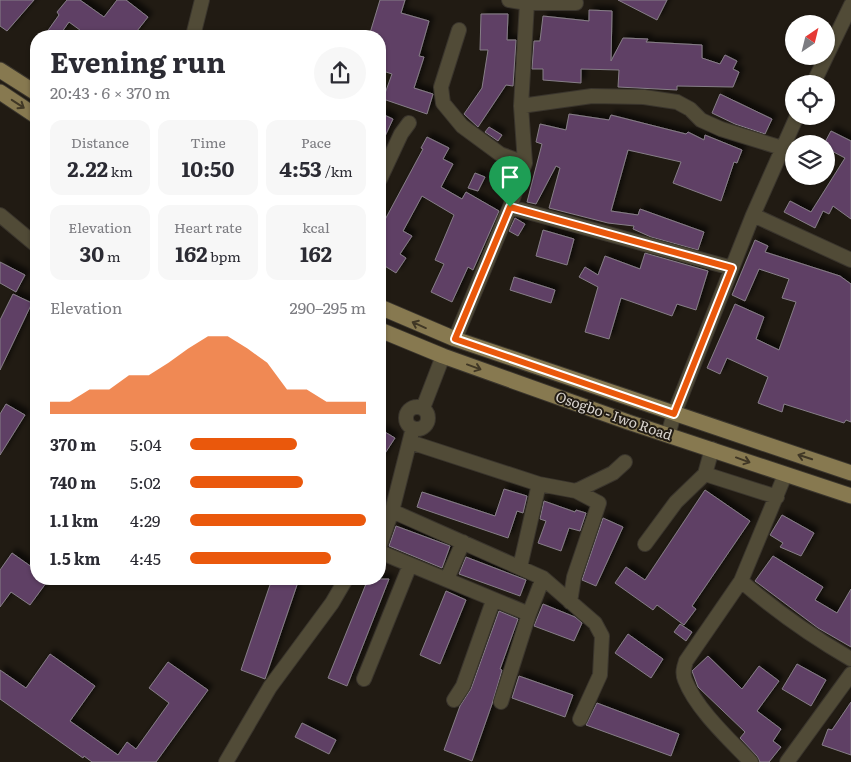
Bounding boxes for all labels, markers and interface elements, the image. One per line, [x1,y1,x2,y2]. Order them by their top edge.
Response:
north arrow [785,15,835,65]
map controls [785,15,835,185]
text: Evening run [50,40,226,82]
button: share [314,47,366,99]
button: locate [785,75,835,125]
text: 20:43 · 6 × 370 m [50,80,170,104]
one-way arrow [11,99,25,109]
text: Distance [71,132,129,152]
text: Time [190,132,226,152]
text: Pace [301,132,331,152]
button: layers [785,135,835,185]
text: 2.22 [67,152,108,183]
text: 10:50 [182,152,234,183]
text: 4:53 [279,152,322,183]
pin [489,156,531,207]
text: km [108,161,133,181]
text: /km [322,161,353,181]
icon: arrive [496,163,524,191]
text: Elevation [68,217,132,237]
text: Heart rate [174,217,242,237]
text: kcal [302,217,330,237]
text: 30 [79,237,104,268]
text: 162 [175,237,208,268]
text: 162 [300,237,332,268]
text: m [104,246,121,266]
text: bpm [208,246,241,266]
text: Elevation [50,295,122,319]
text: 290–295 m [290,295,366,319]
one-way arrow [412,320,427,329]
one-way arrow [466,363,481,372]
street label: Osogbo - Iwo Road [553,386,676,445]
text: 370 m [50,432,96,456]
text: 5:04 [130,432,162,456]
one-way arrow [797,452,813,462]
one-way arrow [735,456,751,465]
text: 740 m [50,470,96,494]
text: 5:02 [130,470,161,494]
text: 1.1 km [50,508,98,532]
text: 4:29 [130,508,160,532]
text: 1.5 km [50,546,100,570]
text: 4:45 [130,546,161,570]

